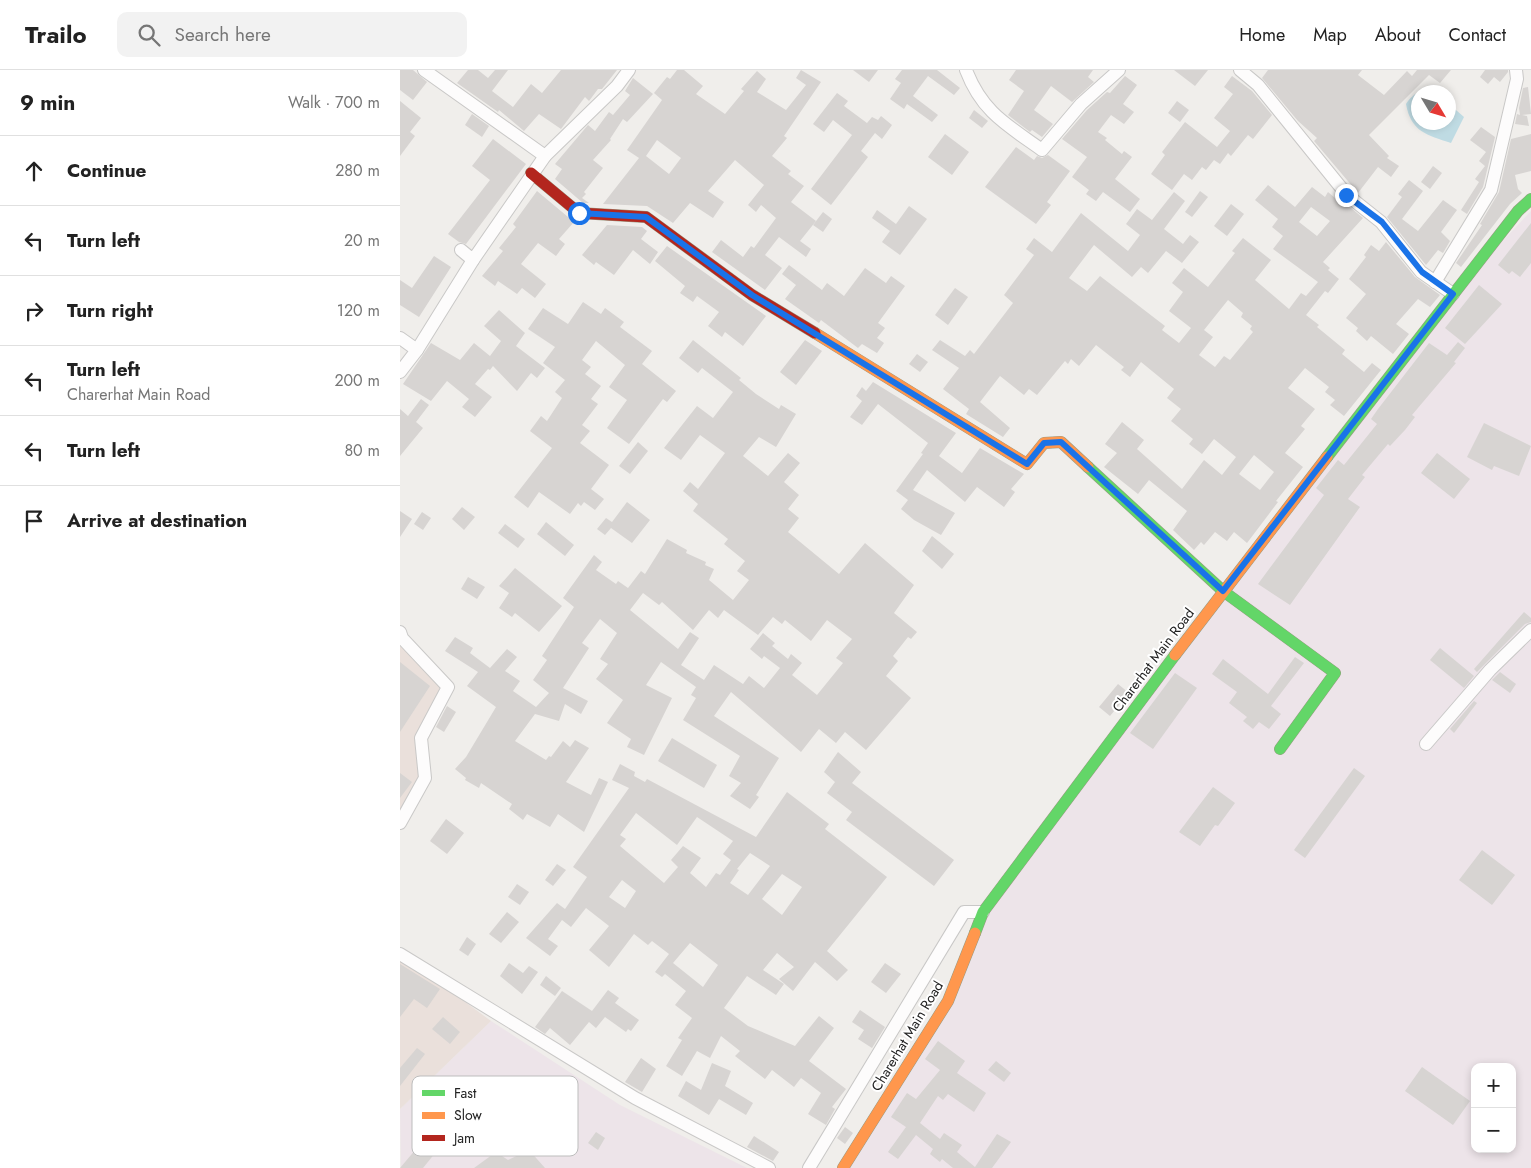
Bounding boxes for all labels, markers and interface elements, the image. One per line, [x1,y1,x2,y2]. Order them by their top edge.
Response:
search box [117,12,467,57]
text: Trailo [25,17,87,52]
icon: search [135,21,163,49]
text: Search here [175,21,271,48]
text: Home [1239,22,1285,48]
text: Map [1313,22,1347,48]
text: About [1375,22,1420,48]
text: Contact [1448,22,1506,48]
north arrow [1411,85,1456,130]
text: 9 min [20,88,75,118]
text: Walk · 700 m [288,91,380,114]
icon: ahead [20,157,48,185]
text: Continue [67,157,146,184]
text: 280 m [335,159,380,182]
route end [1335,184,1358,207]
route start [568,202,591,225]
icon: left [20,227,48,255]
text: Turn left [67,227,140,254]
text: 20 m [344,229,380,252]
icon: right [20,297,48,325]
text: Turn right [67,297,153,324]
text: 120 m [337,299,380,322]
text: Turn left [67,356,140,383]
icon: left [20,367,48,395]
text: 200 m [334,369,380,392]
text: Charerhat Main Road [67,383,210,406]
icon: left [20,437,48,465]
text: Turn left [67,437,140,464]
text: 80 m [344,439,380,462]
icon: arrive [20,507,48,535]
text: Arrive at destination [67,507,247,534]
street label: Charerhat Main Road [1107,604,1199,716]
street label: Charerhat Main Road [866,977,948,1095]
map controls [1471,1063,1516,1153]
button: + [1471,1063,1516,1108]
legend [412,1076,578,1156]
text: Fast [454,1083,477,1103]
text: Slow [454,1105,482,1125]
button: − [1471,1108,1516,1153]
text: Jam [452,1128,475,1148]

